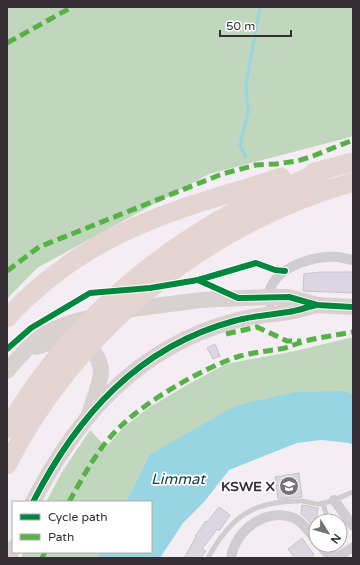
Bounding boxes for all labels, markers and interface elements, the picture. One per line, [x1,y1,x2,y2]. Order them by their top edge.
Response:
scale bar [220,12,291,38]
text: 50 m [226,19,255,33]
water label: Limmat [151,470,207,488]
school or university icon: KSWE X [278,475,300,497]
place label: KSWE X [221,478,276,495]
legend [12,501,152,553]
text: Cycle path [48,510,107,524]
north arrow [308,513,348,553]
text: Path [48,530,74,544]
text: N [328,531,343,546]

